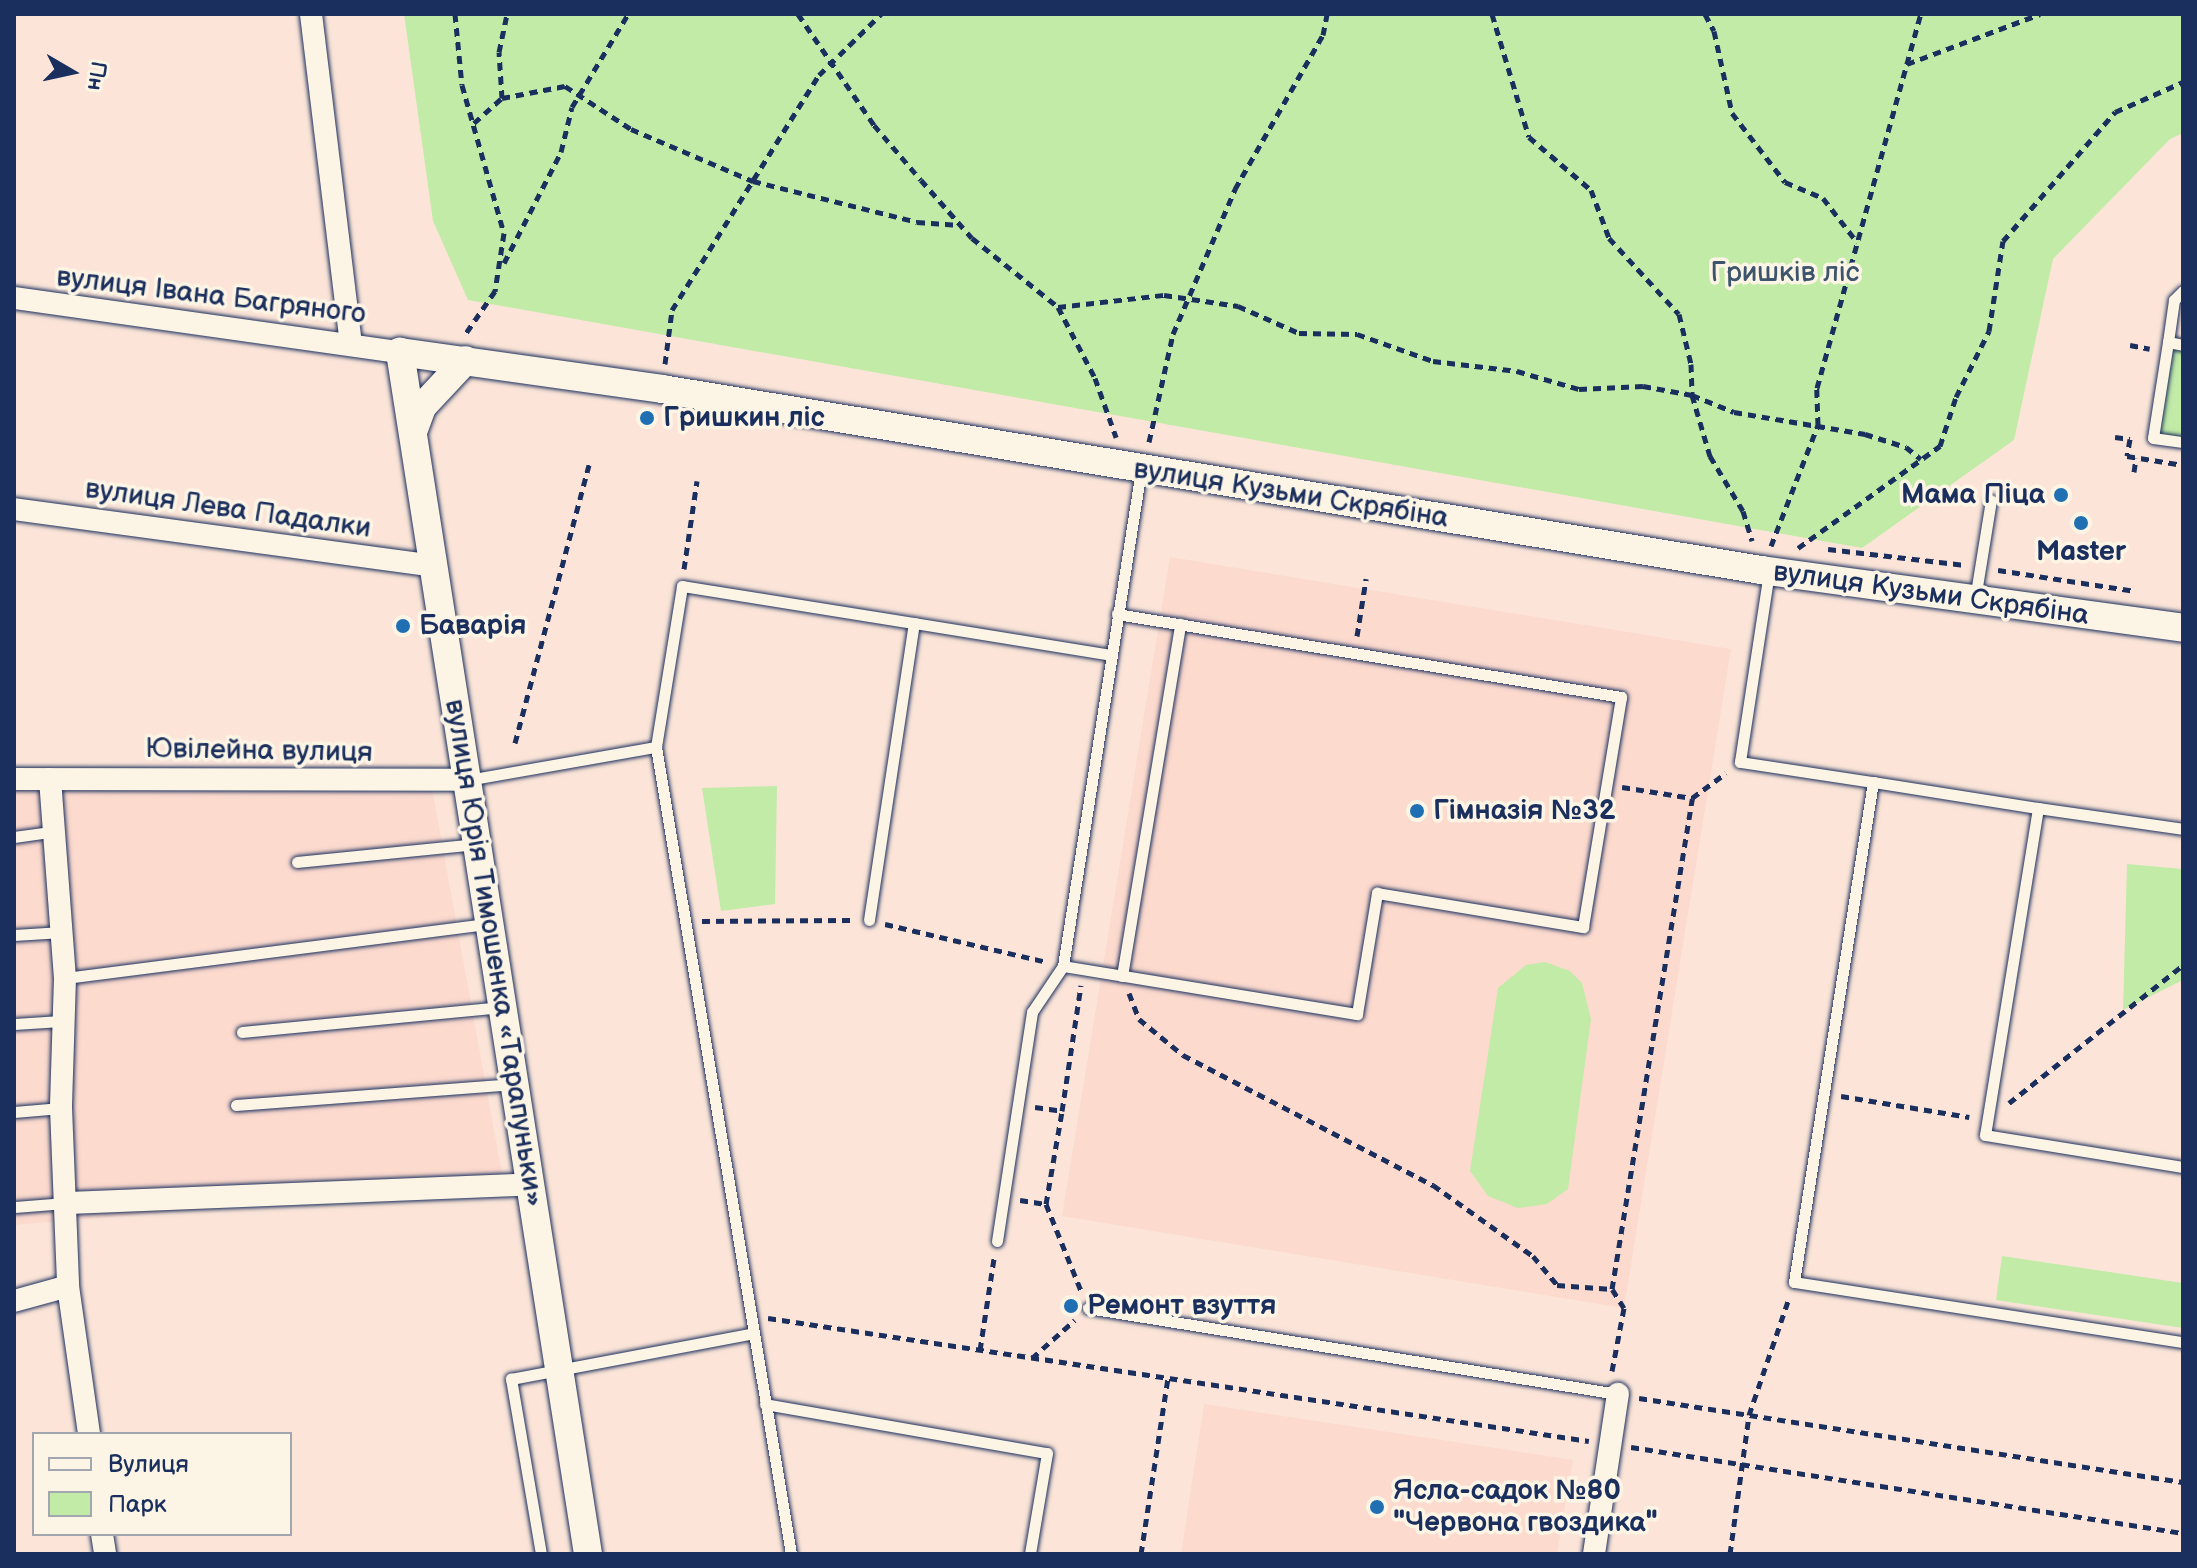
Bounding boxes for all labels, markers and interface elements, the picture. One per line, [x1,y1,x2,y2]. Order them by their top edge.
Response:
north arrow [32,32,112,112]
text: Пн [81,59,112,92]
park label: Гришків ліс [1711,256,1859,290]
street label: вулиця Івана Багряного [54,260,368,332]
place label: Гришкин ліс [663,401,825,435]
marker: Гришкин ліс [638,409,656,427]
street label: вулиця Кузьми Скрябіна [1131,453,1451,535]
street label: вулиця Лева Падалки [83,472,373,546]
place label: Мама Піца [1901,478,2045,512]
marker: Мама Піца [2052,486,2070,504]
marker: Master [2072,514,2090,532]
place label: Master [2036,535,2126,569]
street label: вулиця Кузьми Скрябіна [1771,555,2091,633]
place label: Баварія [419,609,526,643]
marker: Баварія [394,617,412,635]
street label: вулиця Юрія Тимошенка «Тарапуньки» [437,697,551,1209]
street label: Ювілейна вулиця [145,732,373,770]
place label: Гімназія №32 [1433,794,1615,828]
marker: Гімназія №32 [1408,802,1426,820]
place label: Ремонт взуття [1087,1289,1276,1323]
marker: Ремонт взуття [1062,1297,1080,1315]
legend [32,1432,292,1536]
text: Вулиця [108,1450,189,1479]
place label: Ясла-садок №80 "Червона гвоздика" [1393,1474,1658,1540]
text: Парк [108,1490,166,1519]
marker: Ясла-садок №80 "Червона гвоздика" [1368,1498,1386,1516]

